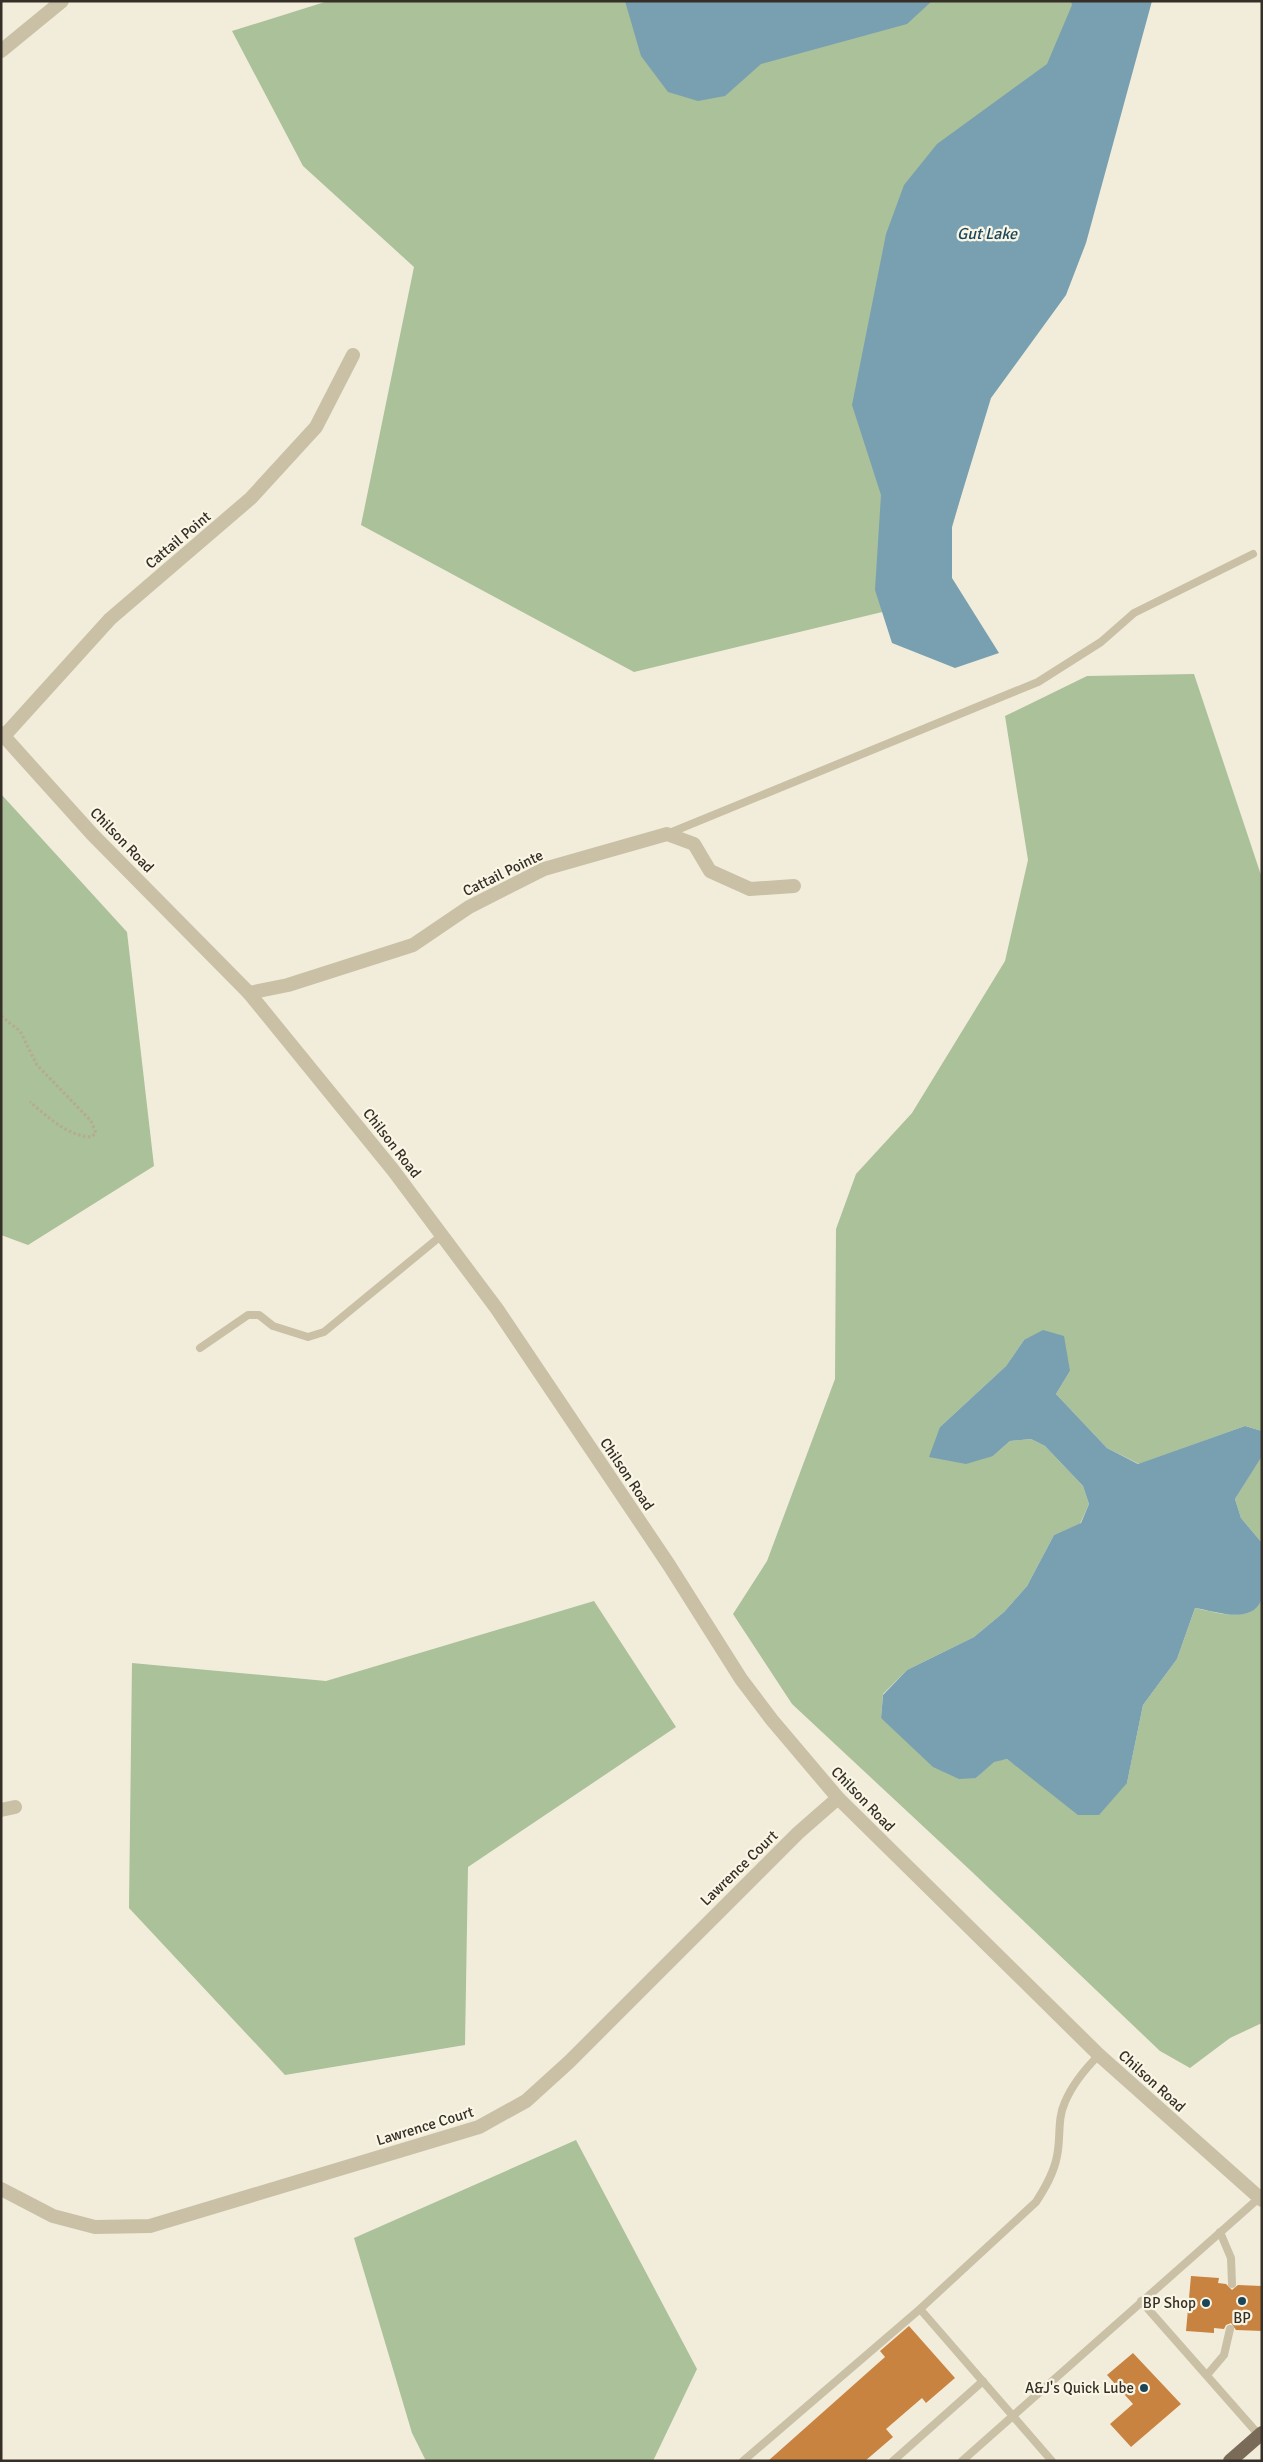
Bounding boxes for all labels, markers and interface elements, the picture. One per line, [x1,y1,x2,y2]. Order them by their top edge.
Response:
water label: Gut Lake [957,224,1018,244]
street label: Cattail Point [142,507,214,573]
street label: Chilson Road [86,804,158,876]
street label: Cattail Pointe [460,846,546,900]
street label: Chilson Road [359,1105,425,1182]
street label: Chilson Road [596,1434,658,1514]
street label: Chilson Road [827,1763,899,1835]
street label: Lawrence Court [697,1827,781,1909]
street label: Chilson Road [1115,2046,1189,2116]
street label: Lawrence Court [374,2103,476,2149]
place label: BP Shop [1143,2294,1196,2312]
marker: BP [1236,2295,1248,2307]
marker: BP Shop [1200,2297,1212,2309]
place label: BP [1233,2309,1251,2327]
place label: A&J's Quick Lube [1025,2379,1134,2397]
marker: A&J's Quick Lube [1138,2382,1150,2394]

